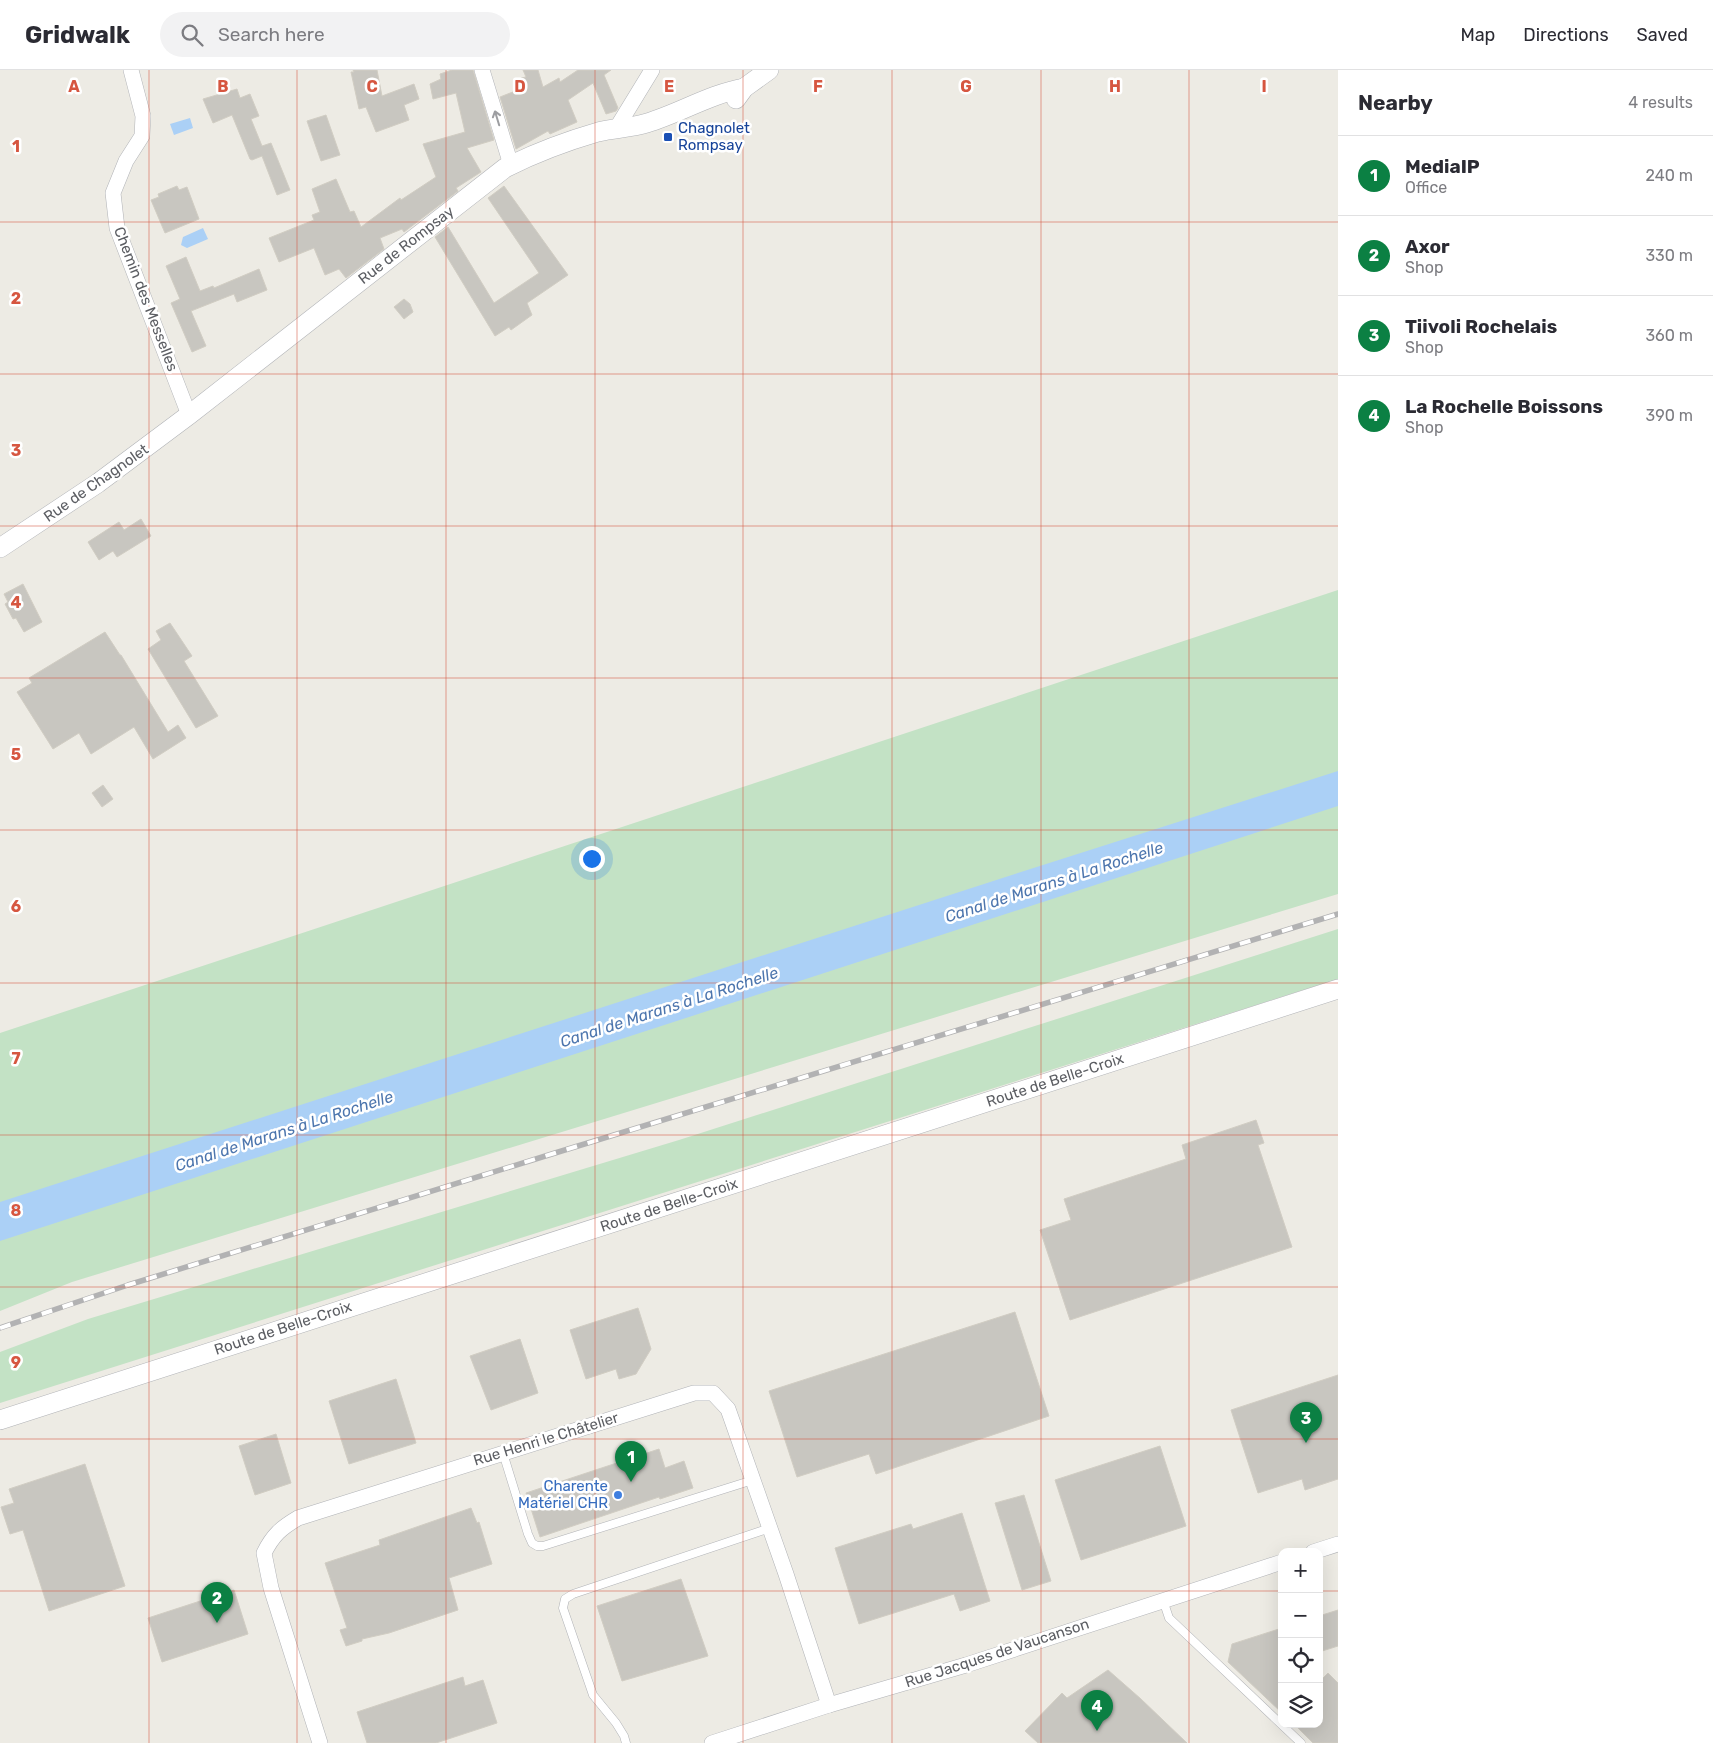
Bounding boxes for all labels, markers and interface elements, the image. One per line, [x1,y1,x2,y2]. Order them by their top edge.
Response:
search box [160,12,510,57]
text: Gridwalk [25,21,130,49]
icon: search [178,21,206,49]
text: Search here [218,23,325,46]
text: Map [1460,24,1495,46]
text: Directions [1523,24,1609,46]
text: Saved [1637,24,1688,46]
text: A [68,77,80,96]
text: B [217,77,229,96]
text: C [366,77,378,96]
text: D [514,77,526,96]
text: E [664,77,674,96]
text: F [813,77,823,96]
text: G [960,77,972,96]
text: H [1109,77,1121,96]
text: I [1261,77,1267,96]
text: Nearby [1358,90,1433,115]
text: 4 results [1628,93,1693,112]
one-way arrow [491,110,501,126]
place label: Chagnolet Rompsay [678,119,750,154]
marker: Chagnolet Rompsay [662,131,674,143]
text: 1 [12,137,20,156]
text: MediaIP [1405,155,1480,178]
text: 1 [1370,166,1378,185]
text: 240 m [1646,166,1693,185]
text: Office [1405,178,1447,197]
street label: Rue de Rompsay [355,202,457,288]
street label: Chemin des Messelles [110,224,182,374]
text: Axor [1405,235,1450,258]
text: 2 [1369,246,1379,265]
text: 330 m [1645,246,1693,265]
text: Shop [1405,258,1443,277]
text: 2 [11,289,21,308]
text: Tiivoli Rochelais [1405,315,1557,338]
text: 3 [1369,326,1379,345]
text: 360 m [1645,326,1693,345]
text: Shop [1405,338,1443,357]
text: La Rochelle Boissons [1405,395,1603,418]
text: 4 [1369,406,1379,425]
text: 390 m [1646,406,1693,425]
text: Shop [1405,418,1443,437]
street label: Rue de Chagnolet [40,440,152,526]
text: 3 [11,441,21,460]
text: 4 [11,593,22,612]
text: 5 [11,745,21,764]
water label: Canal de Marans à La Rochelle [942,838,1166,926]
your location [579,846,605,872]
text: 6 [11,897,21,916]
water label: Canal de Marans à La Rochelle [557,963,781,1051]
text: 7 [11,1049,21,1068]
street label: Route de Belle-Croix [984,1049,1126,1111]
water label: Canal de Marans à La Rochelle [172,1087,396,1175]
street label: Route de Belle-Croix [598,1174,740,1236]
text: 8 [11,1201,22,1220]
street label: Route de Belle-Croix [212,1297,354,1359]
text: 9 [11,1353,21,1372]
pin: 3 [1290,1402,1322,1443]
street label: Rue Henri le Châtelier [471,1408,621,1470]
pin: 1 [615,1441,647,1482]
place label: Charente Matériel CHR [518,1477,608,1512]
marker: Charente Matériel CHR [612,1489,624,1501]
map controls [1278,1548,1323,1728]
button: + [1278,1548,1323,1593]
pin: 2 [201,1582,233,1623]
button: − [1278,1593,1323,1638]
street label: Rue Jacques de Vaucanson [903,1615,1091,1691]
button: locate [1278,1638,1323,1683]
button: layers [1278,1683,1323,1728]
pin: 4 [1081,1690,1113,1731]

